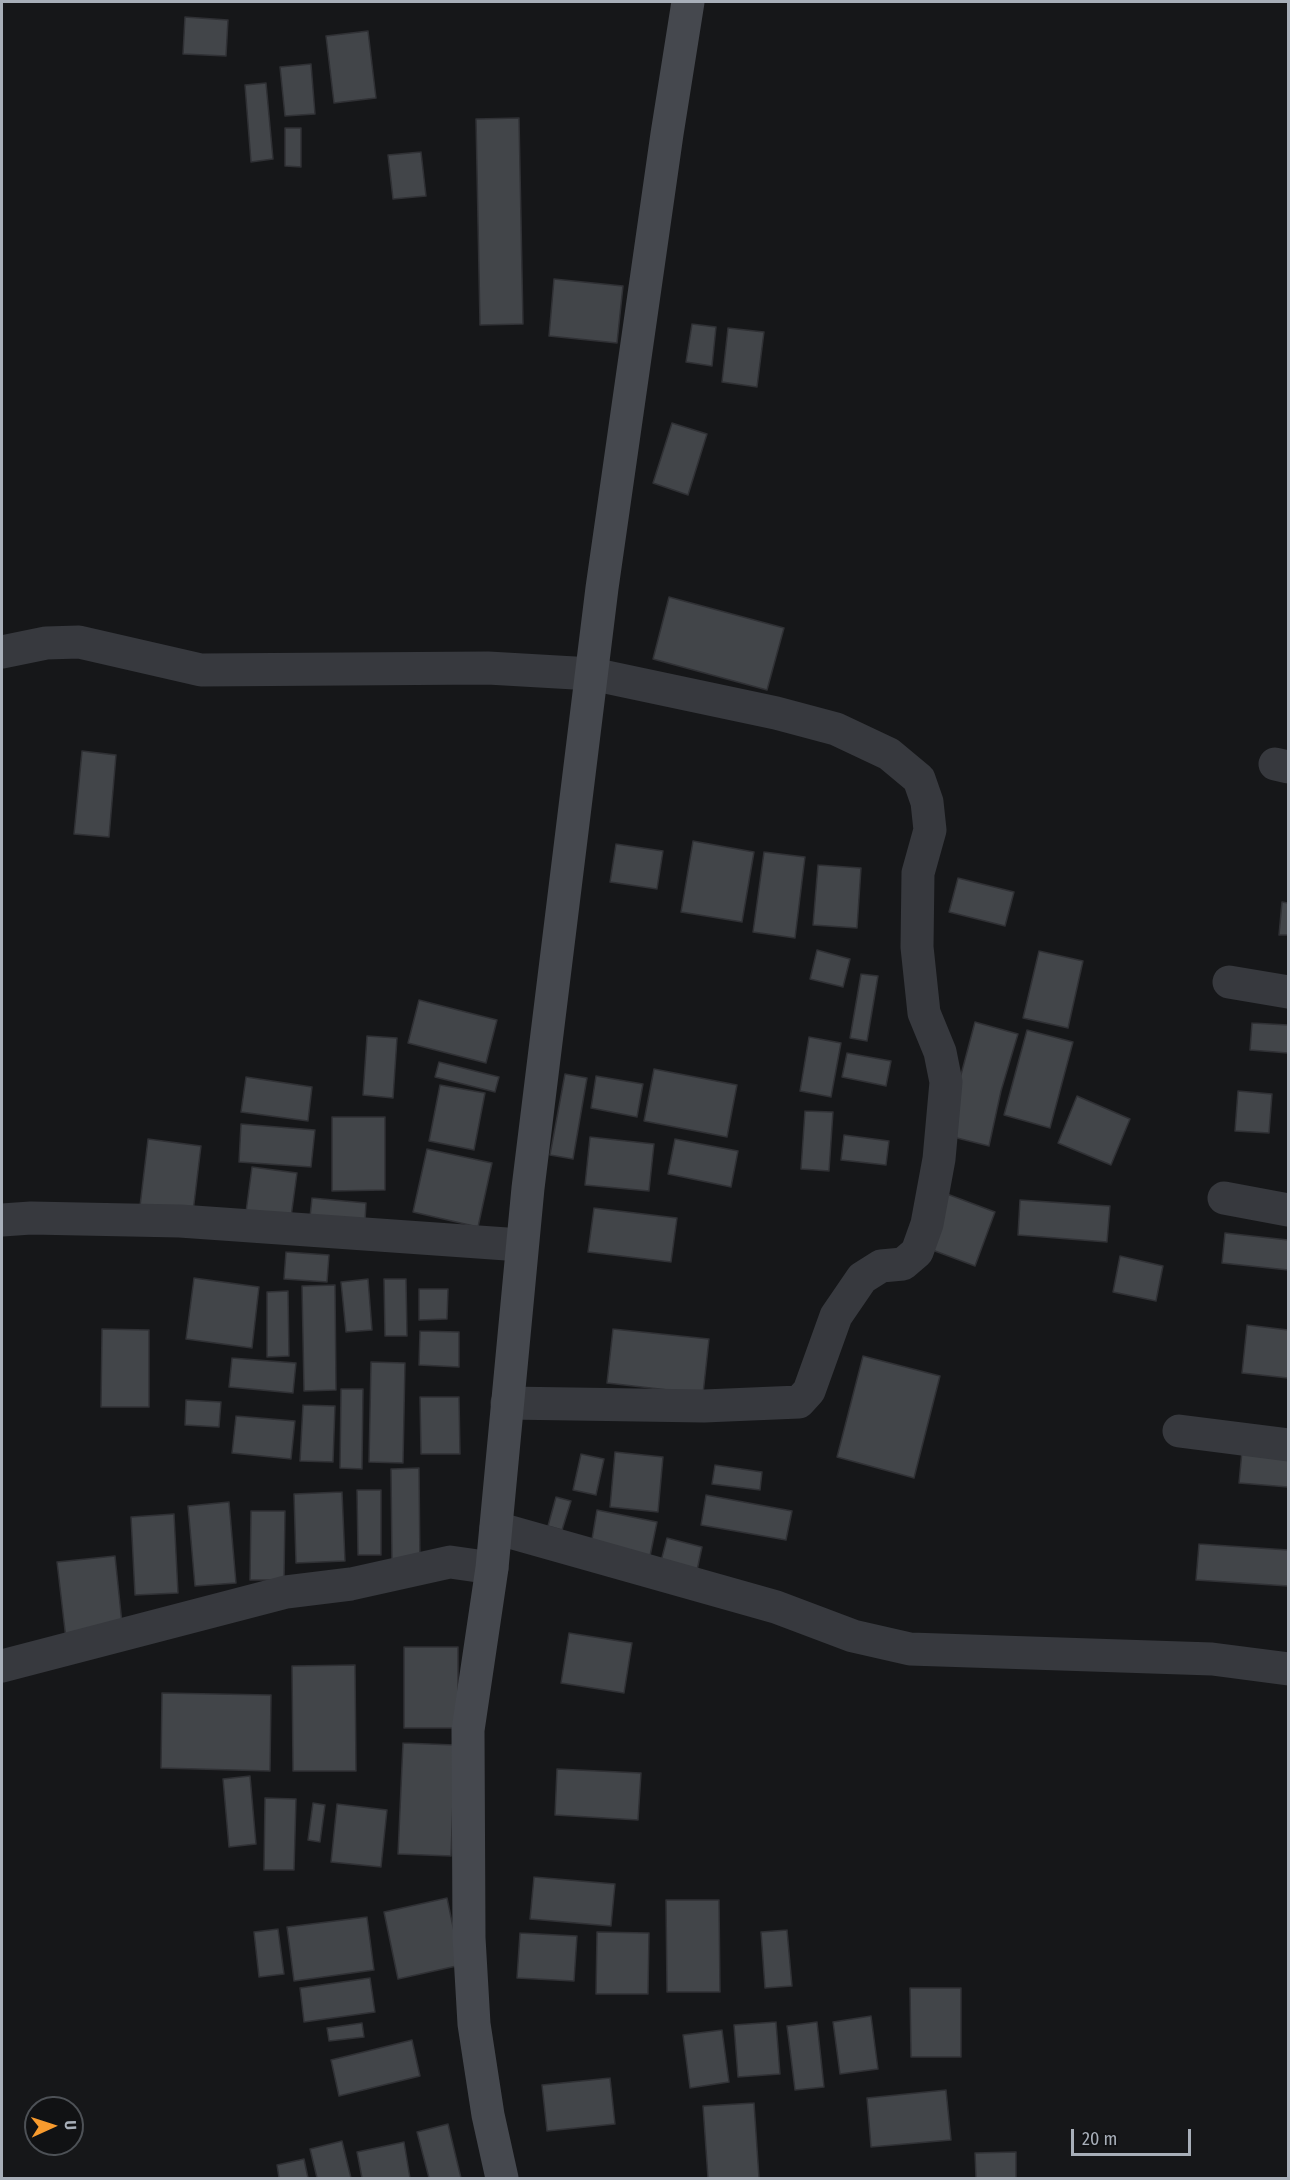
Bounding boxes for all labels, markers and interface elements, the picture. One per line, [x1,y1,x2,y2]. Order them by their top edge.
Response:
north arrow [24,2096,84,2156]
scale bar [1074,2117,1194,2155]
text: U [61,2120,80,2130]
text: 20 m [1082,2128,1117,2150]

